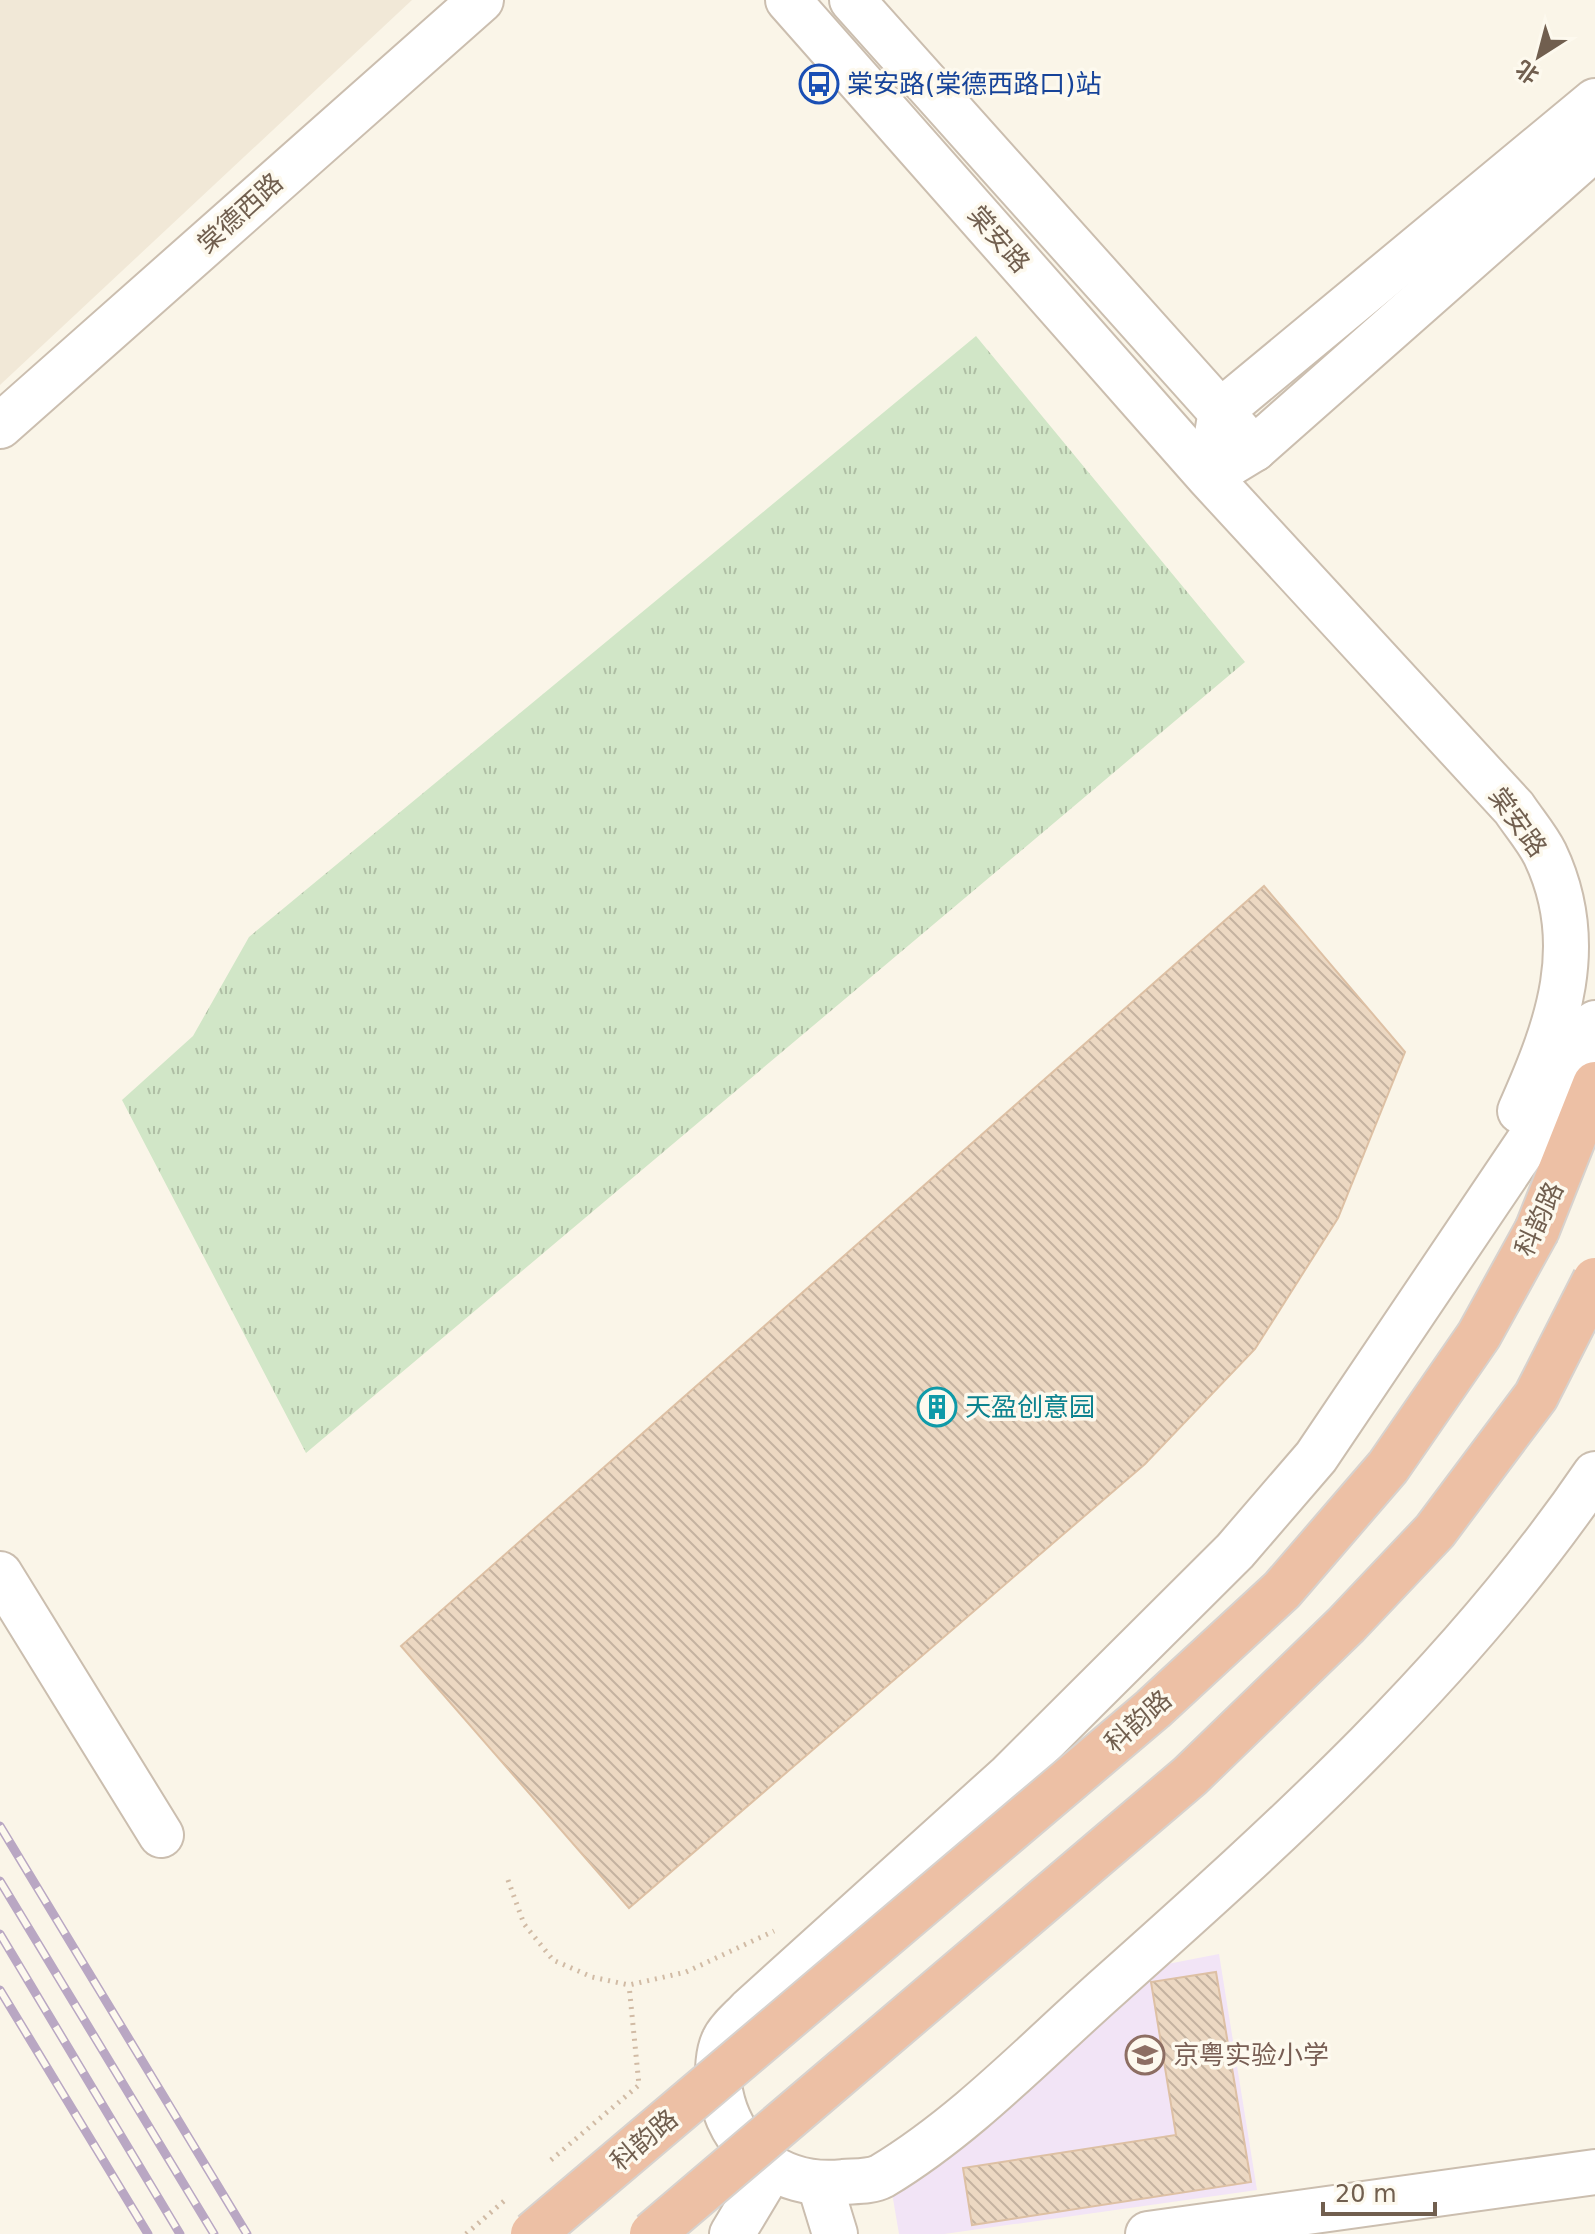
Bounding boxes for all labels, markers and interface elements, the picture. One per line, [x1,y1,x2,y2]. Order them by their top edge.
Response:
north arrow [1499,16,1579,96]
text: 北 [1511,55,1544,88]
bus stop icon: 棠安路(棠德西路口)站 [798,63,840,105]
place label: 棠安路(棠德西路口)站 [847,69,1101,99]
street label: 棠德西路 [191,167,289,259]
street label: 棠安路 [962,200,1036,278]
street label: 棠安路 [1483,782,1553,862]
street label: 科韵路 [1509,1177,1569,1261]
building icon: 天盈创意园 [916,1386,958,1428]
place label: 天盈创意园 [965,1392,1095,1422]
street label: 科韵路 [1099,1684,1177,1758]
school or university icon: 京粤实验小学 [1124,2034,1166,2076]
place label: 京粤实验小学 [1173,2040,1329,2070]
street label: 科韵路 [604,2103,684,2177]
scale bar [1323,2166,1435,2216]
text: 20 m [1335,2180,1397,2208]

